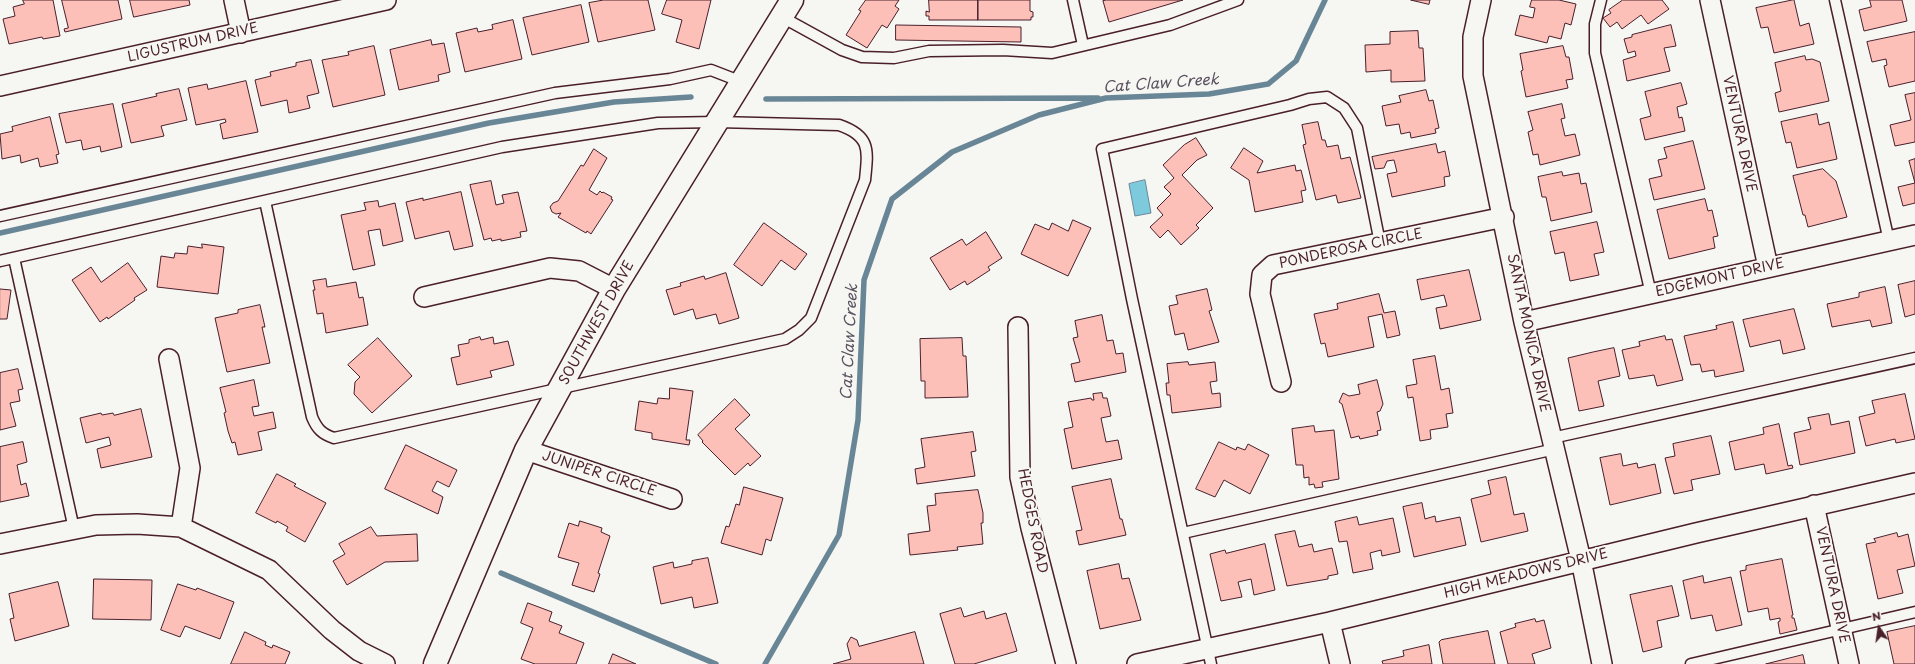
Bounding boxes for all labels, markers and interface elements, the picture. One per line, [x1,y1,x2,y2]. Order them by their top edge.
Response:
street label: LIGUSTRUM DRIVE [126,20,260,66]
water label: Cat Claw Creek [1102,71,1220,97]
street label: VENTURA DRIVE [1718,74,1760,194]
street label: PONDEROSA CIRCLE [1278,226,1424,272]
street label: SANTA MONICA DRIVE [1503,252,1553,414]
street label: EDGEMONT DRIVE [1654,255,1786,301]
street label: SOUTHWEST DRIVE [556,258,638,388]
water label: Cat Claw Creek [838,284,862,400]
street label: JUNIPER CIRCLE [540,448,658,500]
street label: HEDGES ROAD [1014,467,1050,575]
street label: VENTURA DRIVE [1811,525,1853,645]
street label: HIGH MEADOWS DRIVE [1442,545,1610,603]
text: N [1870,607,1882,625]
north arrow [1859,608,1899,648]

